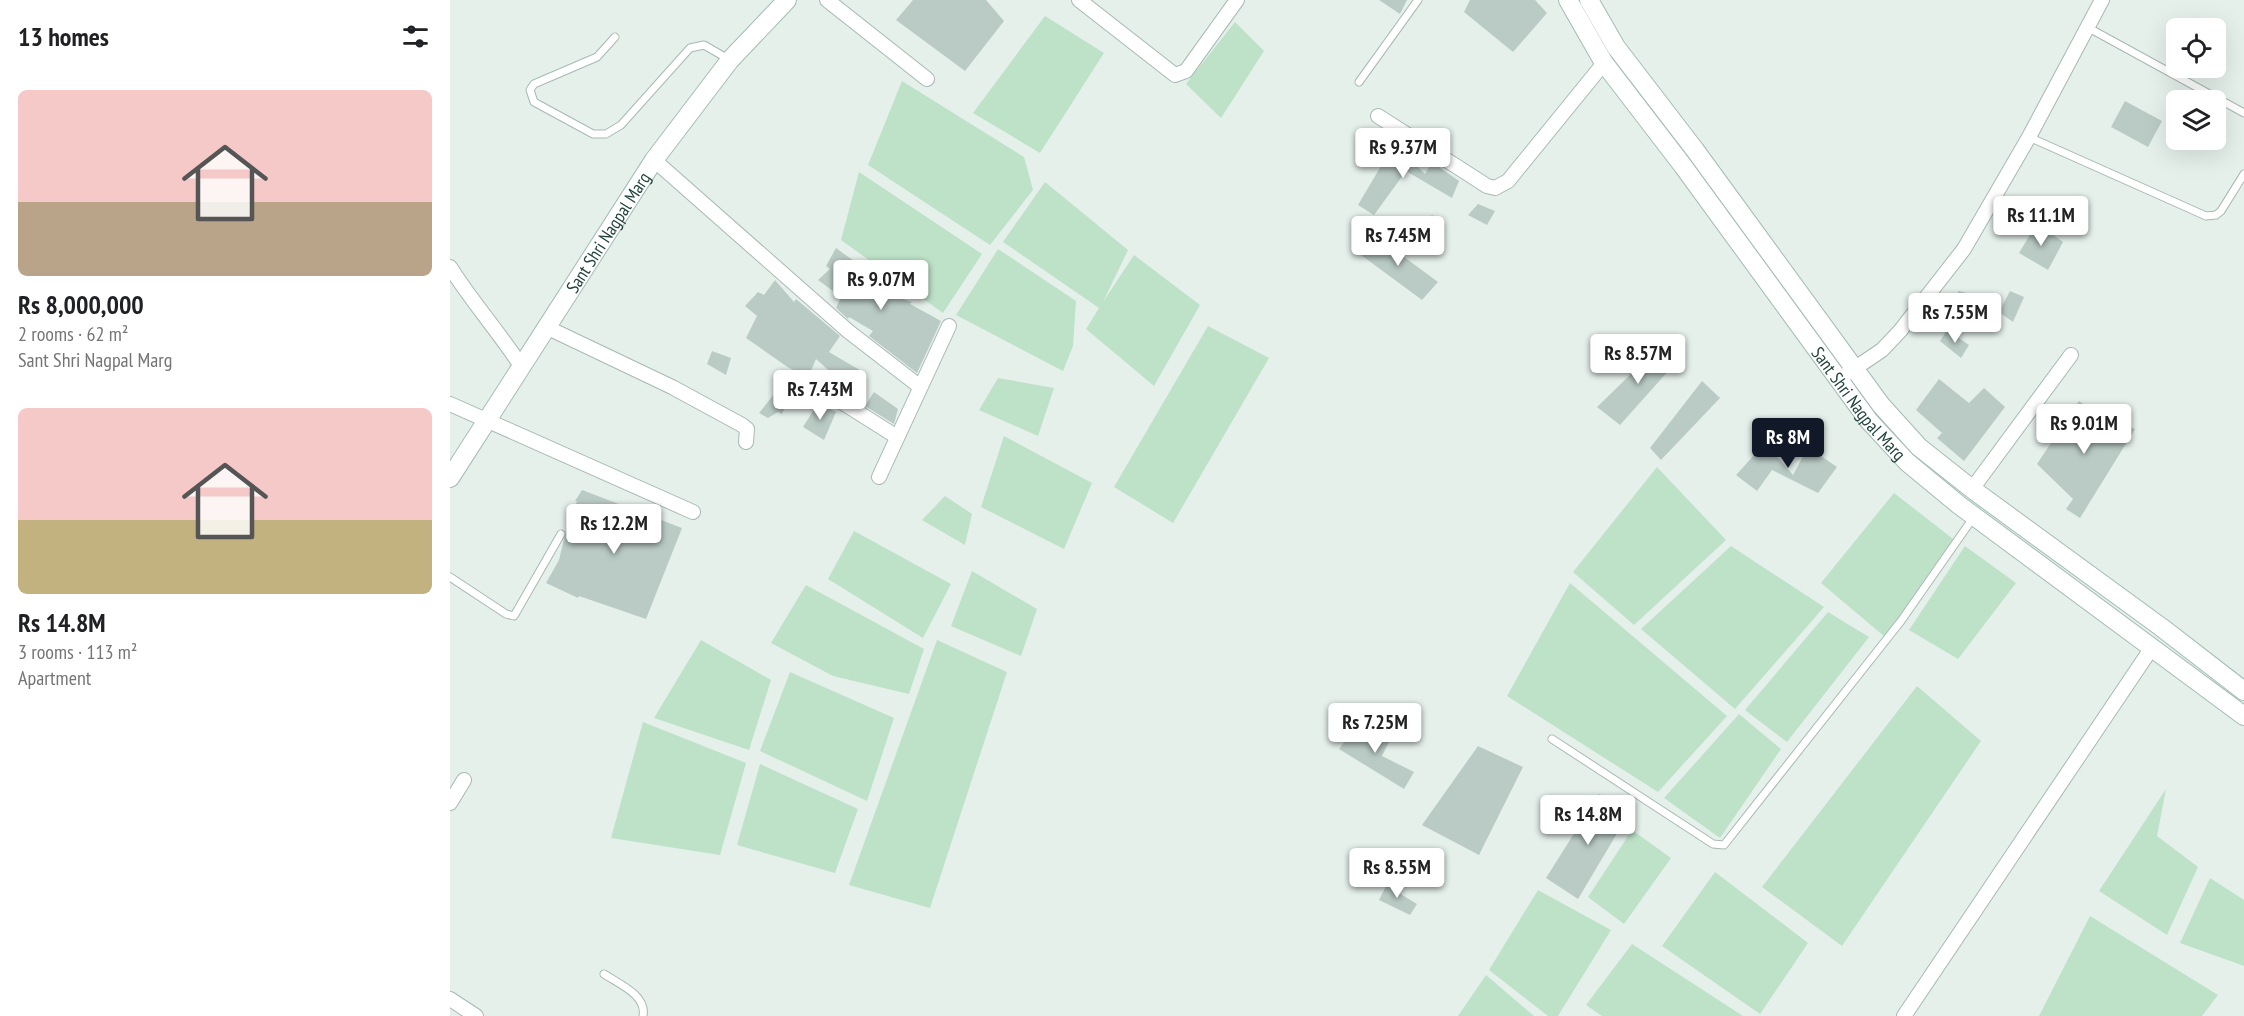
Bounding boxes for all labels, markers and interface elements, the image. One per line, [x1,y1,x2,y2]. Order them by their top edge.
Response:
map controls [2166,18,2226,150]
button: locate [2166,18,2226,78]
text: 13 homes [18,20,109,53]
icon: filters [399,20,432,53]
button: layers [2166,90,2226,150]
pin: Rs 9.37M [1341,128,1465,179]
icon: home [171,129,279,237]
text: Rs 9.37M [1369,134,1437,160]
street label: Sant Shri Nagpal Marg [560,167,655,297]
pin: Rs 11.1M [1979,196,2103,247]
text: Rs 11.1M [2007,202,2075,228]
pin: Rs 7.45M [1336,216,1460,267]
text: Rs 7.45M [1365,222,1431,248]
pin: Rs 9.07M [819,260,943,311]
text: Rs 9.07M [847,266,915,292]
text: Rs 8,000,000 [18,288,144,321]
pin: Rs 7.55M [1893,293,2017,344]
text: Rs 7.55M [1922,299,1988,325]
text: 2 rooms · 62 m² [18,321,128,347]
pin: Rs 8.57M [1576,334,1700,385]
text: Rs 8.57M [1604,340,1672,366]
street label: Sant Shri Nagpal Marg [1807,342,1911,465]
text: Sant Shri Nagpal Marg [18,347,172,373]
pin: Rs 7.43M [758,370,882,421]
text: Rs 7.43M [787,376,853,402]
pin: Rs 9.01M [2022,404,2146,455]
text: Rs 9.01M [2050,410,2118,436]
pin: Rs 8M [1746,418,1830,469]
text: Rs 8M [1766,424,1810,450]
icon: home [171,447,279,555]
pin: Rs 12.2M [552,504,676,555]
text: Rs 12.2M [580,510,648,536]
text: Rs 14.8M [18,606,106,639]
text: 3 rooms · 113 m² [18,639,137,665]
text: Apartment [18,665,91,691]
pin: Rs 7.25M [1313,703,1437,754]
text: Rs 7.25M [1342,709,1408,735]
pin: Rs 14.8M [1526,795,1650,846]
text: Rs 14.8M [1554,801,1622,827]
pin: Rs 8.55M [1335,848,1459,899]
text: Rs 8.55M [1363,854,1431,880]

